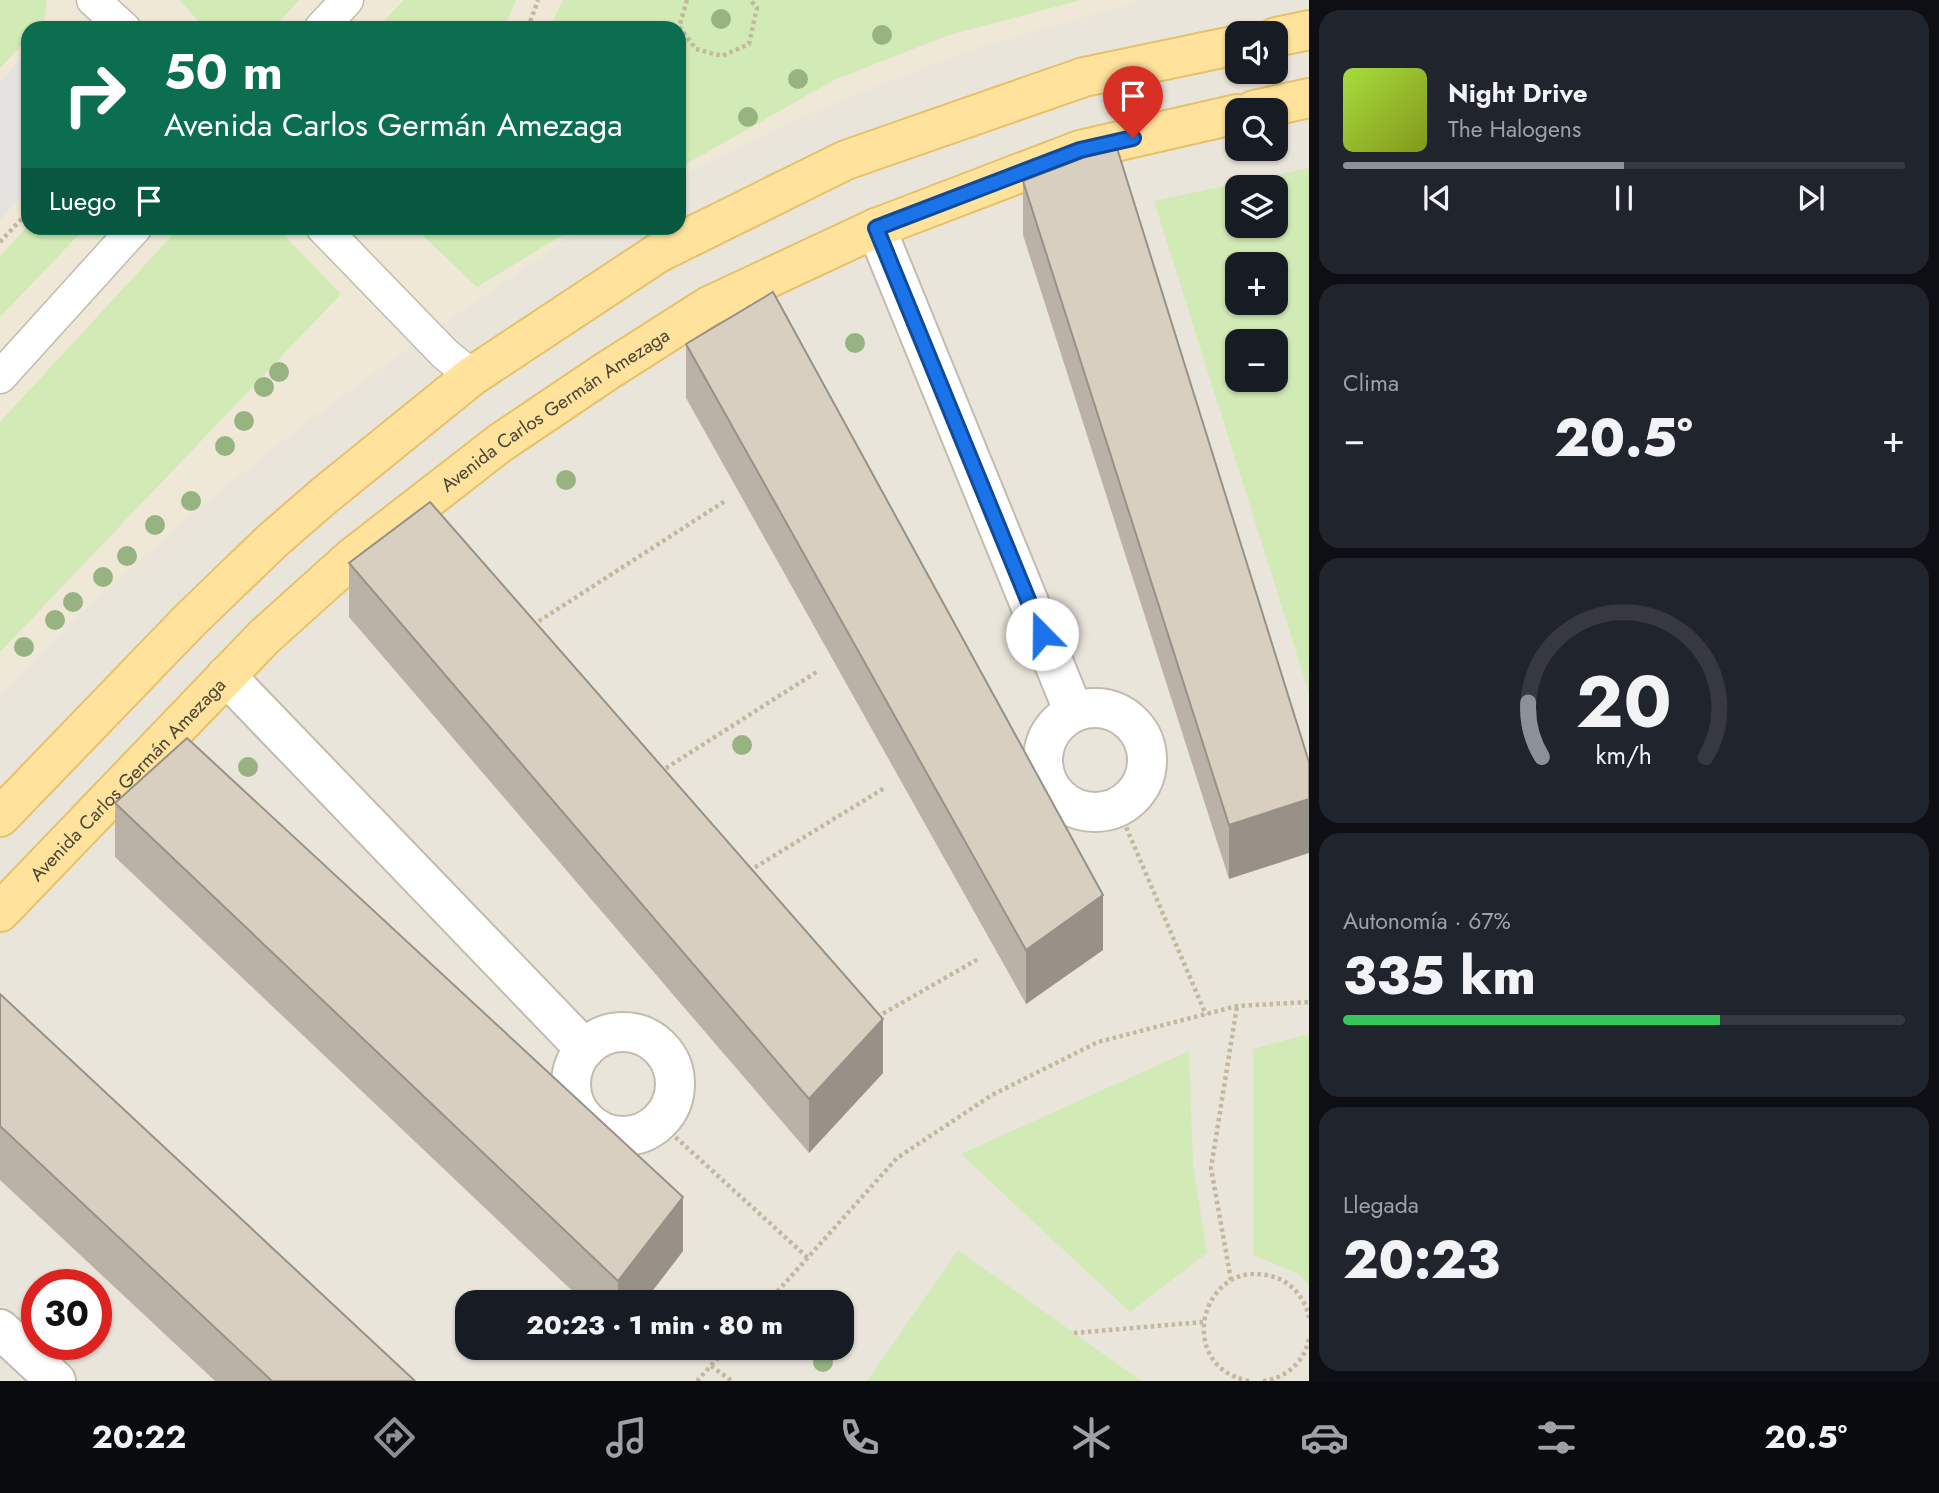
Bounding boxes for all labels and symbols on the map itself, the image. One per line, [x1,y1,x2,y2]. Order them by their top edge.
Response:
pin [1103,66,1163,138]
street label: Avenida Carlos Germán Amezaga [435,322,675,498]
position arrow [1005,597,1079,671]
street label: Avenida Carlos Germán Amezaga [24,672,232,887]
speed limit sign: 30 [21,1269,112,1360]

